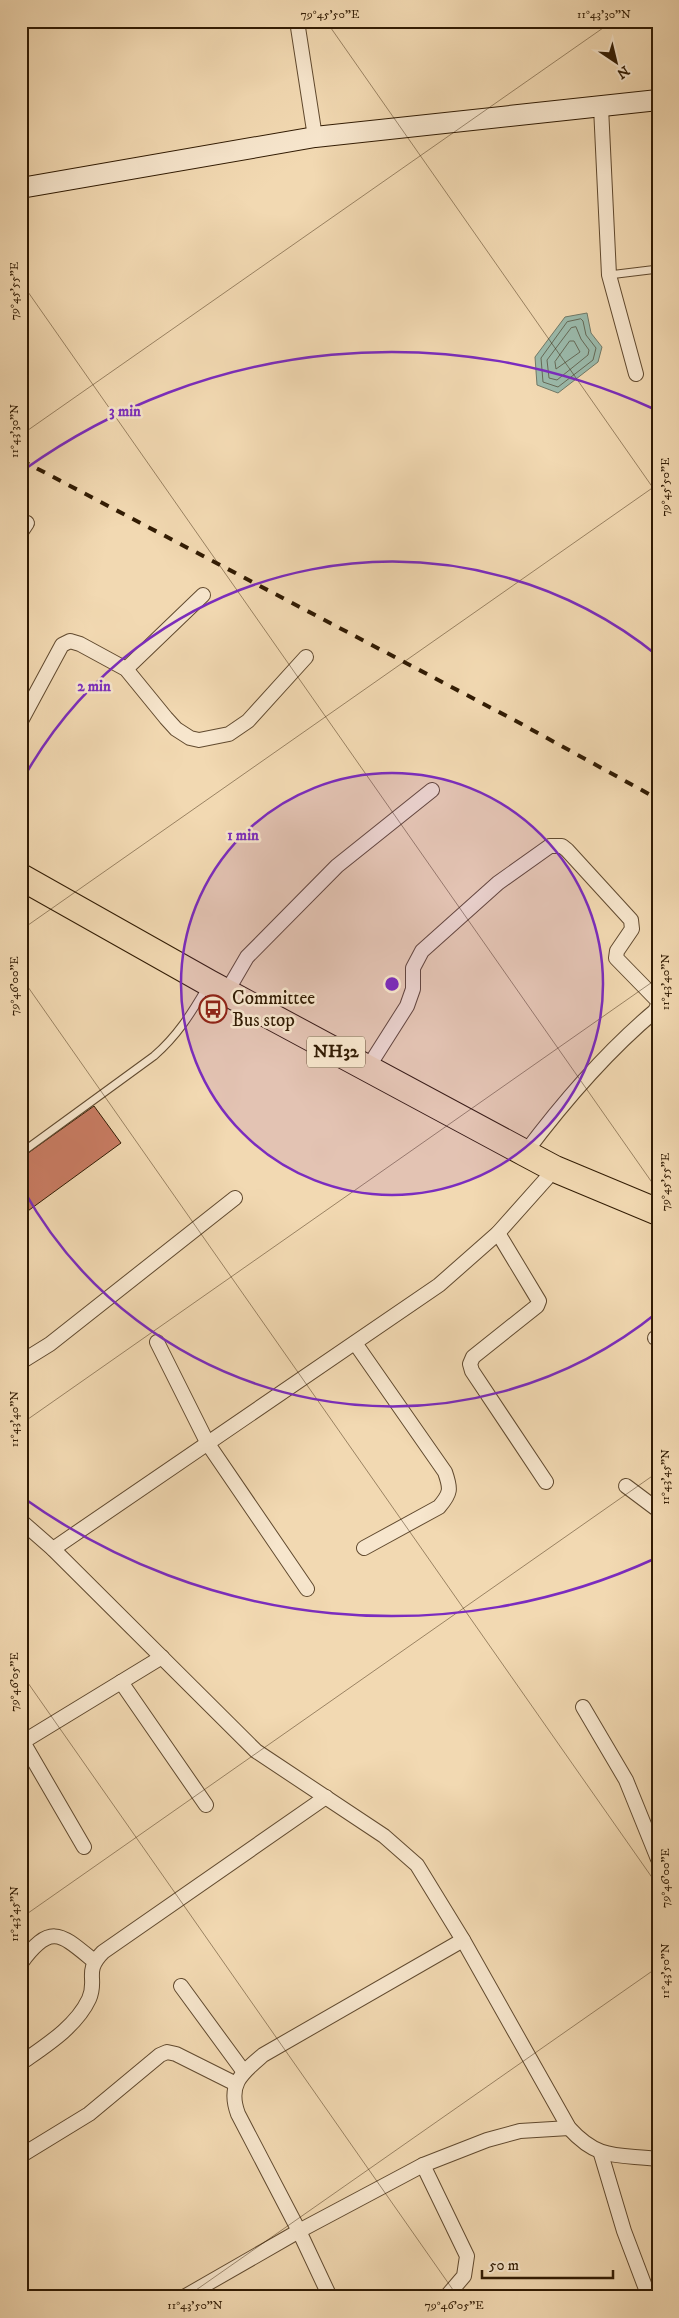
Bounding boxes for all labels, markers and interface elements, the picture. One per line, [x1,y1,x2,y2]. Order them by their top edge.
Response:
text: 79°45'50"E [301,7,360,22]
text: 11°43'30"N [577,7,631,22]
north arrow [592,38,642,88]
text: N [613,61,633,83]
text: 79°45'55"E [7,261,22,320]
text: 3 min [109,402,141,421]
text: 11°43'30"N [7,404,22,458]
text: 79°45'50"E [658,457,673,516]
text: 2 min [77,677,111,696]
text: 1 min [227,826,259,845]
text: 11°43'40"N [658,954,673,1010]
text: 79°46'00"E [7,956,22,1016]
centre of rings [383,975,401,993]
place label: Committee Bus stop [232,987,315,1032]
bus stop icon: Committee Bus stop [198,994,228,1024]
road number: NH32 [307,1036,365,1068]
text: 79°45'55"E [658,1152,673,1211]
text: 11°43'40"N [7,1391,22,1447]
text: 11°43'45"N [658,1449,673,1505]
text: 79°46'05"E [7,1652,22,1712]
text: 79°46'00"E [658,1848,673,1908]
text: 11°43'45"N [7,1886,22,1942]
text: 11°43'50"N [658,1943,673,1999]
scale bar [482,2248,613,2280]
text: 50 m [489,2256,519,2275]
text: 11°43'50"N [167,2298,223,2313]
text: 79°46'05"E [424,2298,484,2313]

